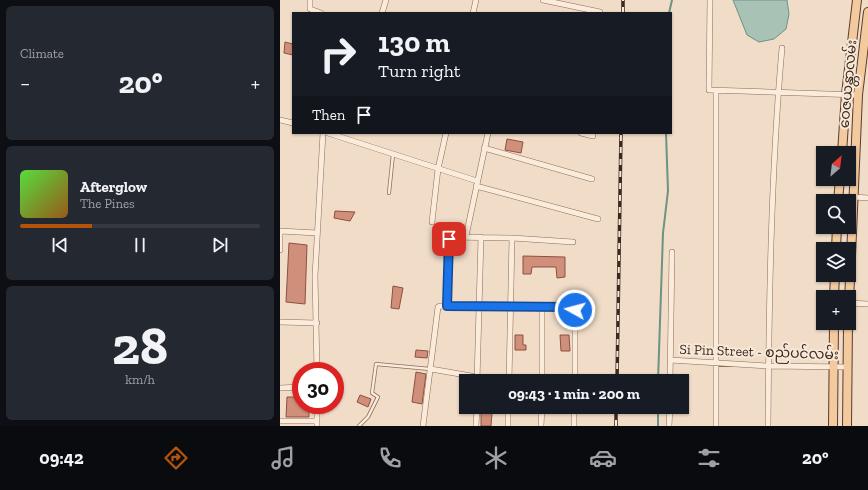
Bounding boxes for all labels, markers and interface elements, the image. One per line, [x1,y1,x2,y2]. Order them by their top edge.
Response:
text: 130 m [378,26,450,59]
icon: right [312,28,364,80]
street label: ဝေဇယန္တာလမ်း [834,39,863,129]
text: Climate [20,46,64,61]
text: Turn right [378,60,460,82]
text: 20° [118,65,163,101]
text: − [20,70,30,97]
text: + [251,70,260,97]
icon: arrive [353,104,375,126]
text: Then [312,106,345,124]
north arrow [816,146,856,186]
map controls [816,146,856,330]
text: Afterglow [80,178,147,196]
button: search [816,194,856,234]
text: The Pines [80,196,135,211]
pin [432,222,466,256]
icon: arrive [438,228,460,250]
icon: previous [49,234,71,256]
icon: pause [129,234,151,256]
icon: next [209,234,231,256]
button: layers [816,242,856,282]
position arrow [554,289,596,331]
button: + [816,290,856,330]
text: 28 [112,315,168,377]
street label: Si Pin Street - စည်ပင်လမ်း [679,339,839,366]
speed limit sign: 30 [292,362,344,414]
text: km/h [125,372,155,387]
text: 09:43 · 1 min · 200 m [508,385,640,403]
icon: directions [162,444,190,472]
icon: music [269,444,297,472]
icon: phone [376,444,404,472]
icon: climate [482,444,510,472]
icon: car [589,444,617,472]
icon: filters [695,444,723,472]
text: 09:42 [39,447,84,469]
text: 20° [802,447,829,469]

